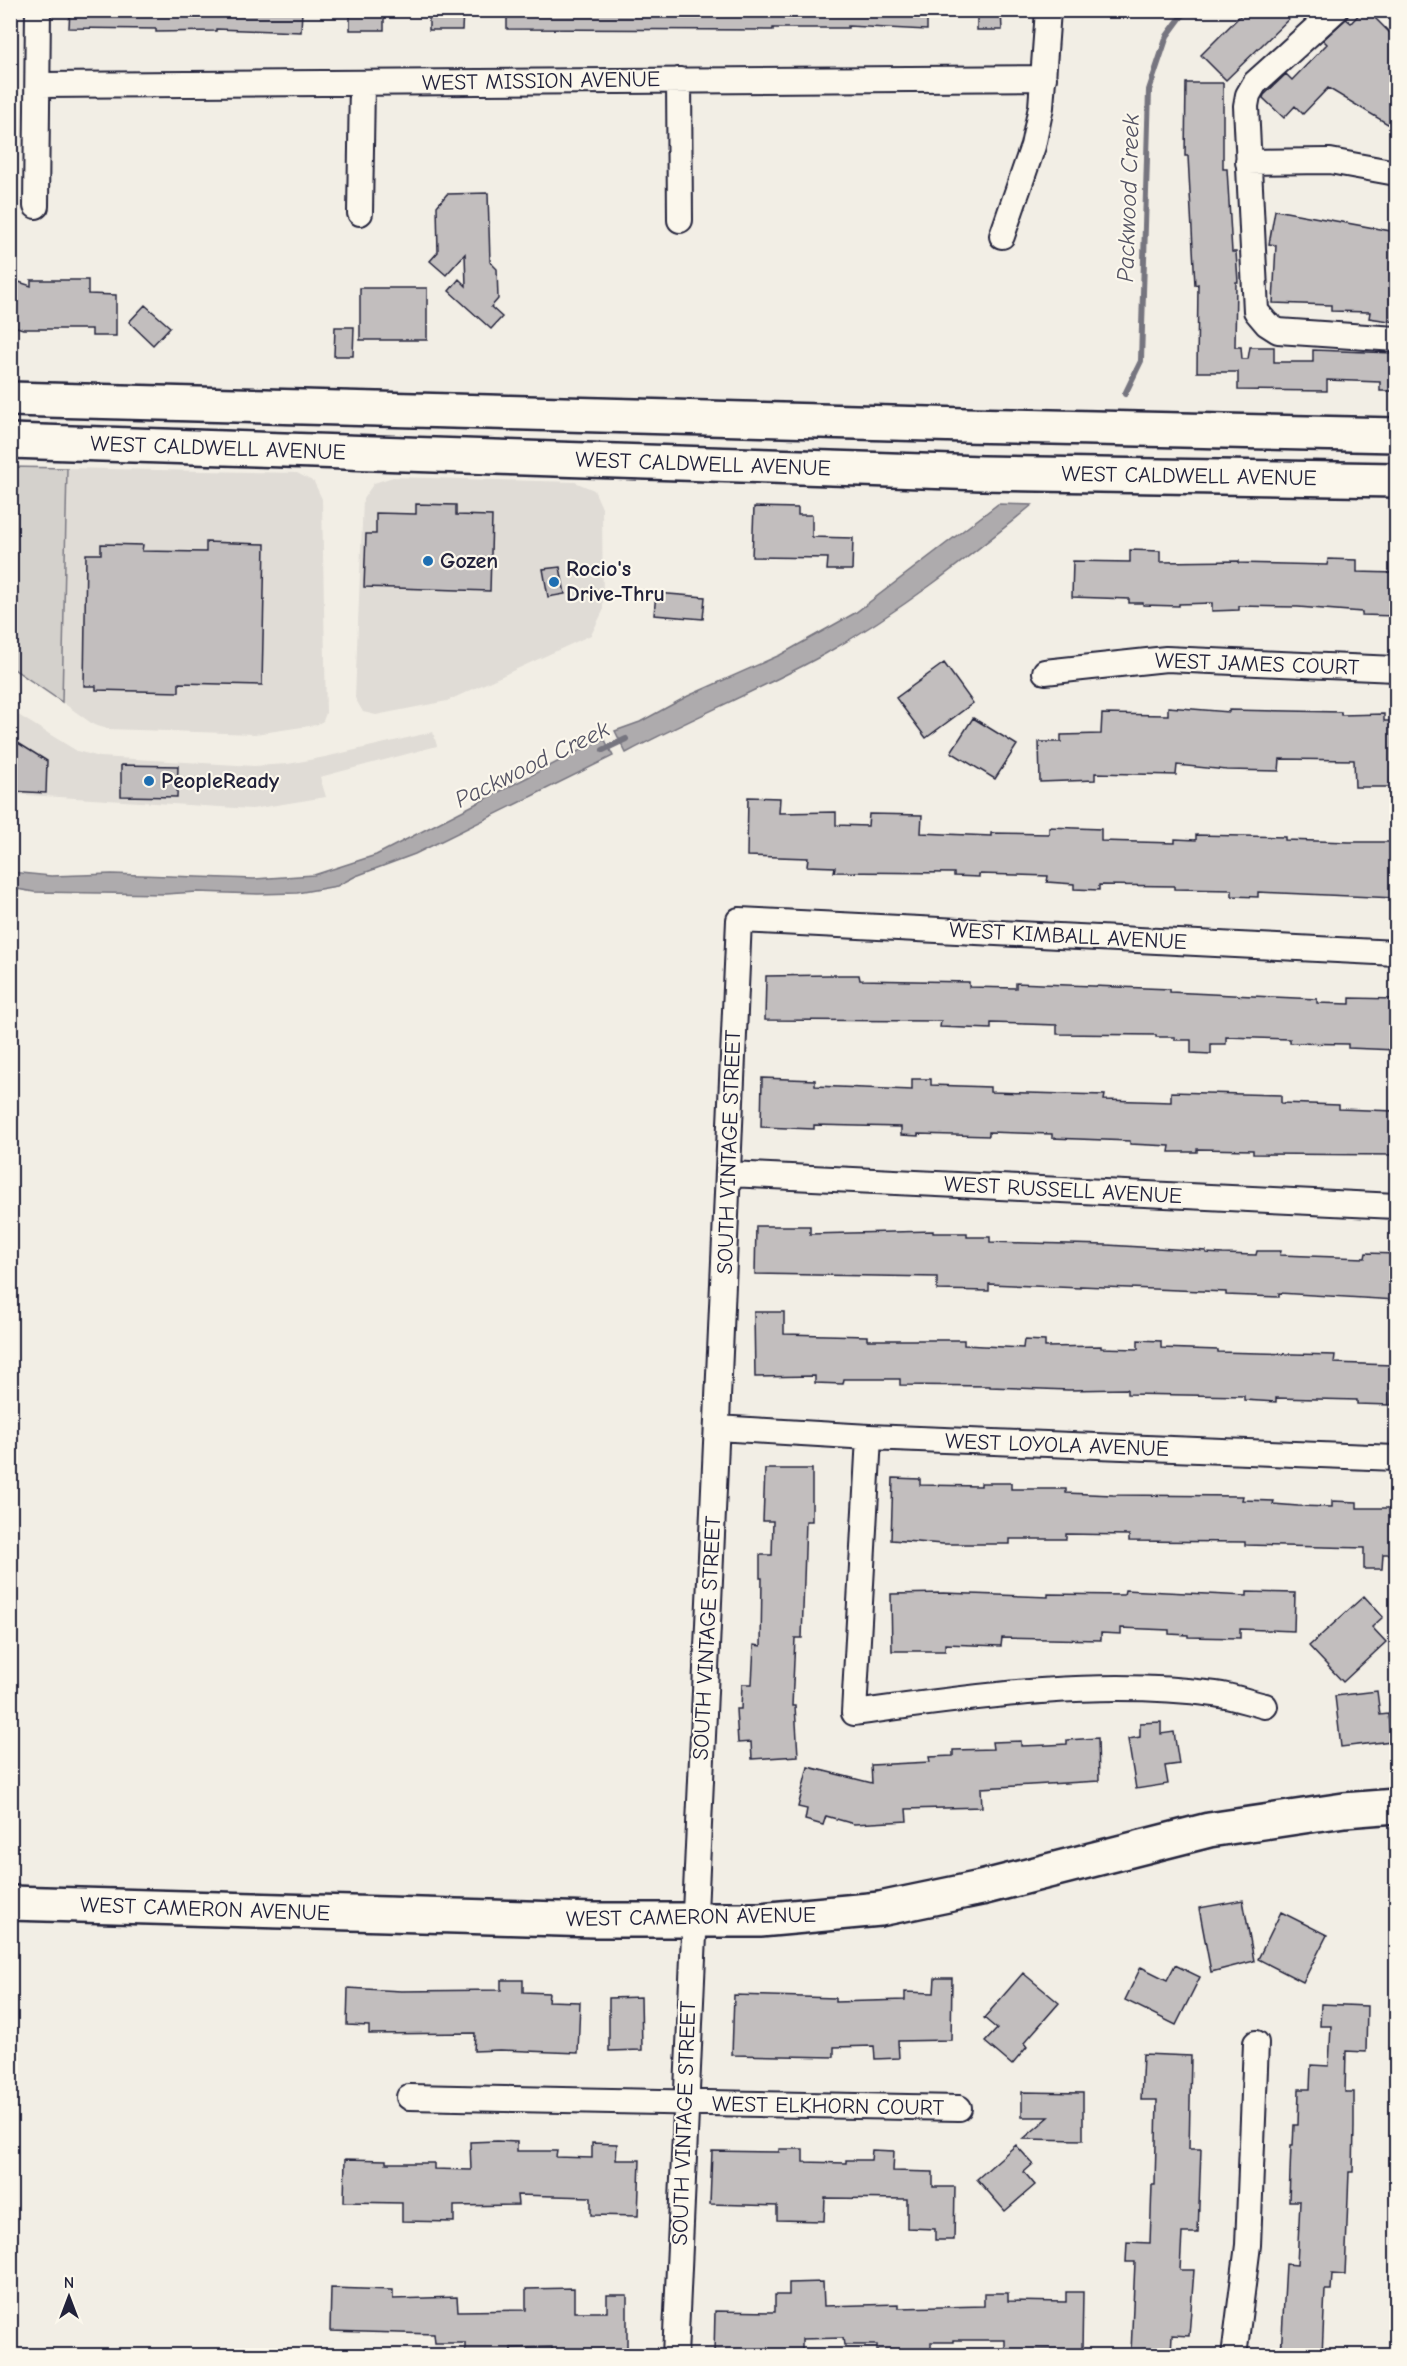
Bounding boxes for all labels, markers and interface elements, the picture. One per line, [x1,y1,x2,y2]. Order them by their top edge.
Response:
street label: WEST MISSION AVENUE [422,66,660,96]
water label: Packwood Creek [1111,113,1145,283]
street label: WEST CALDWELL AVENUE [90,431,346,465]
street label: WEST CALDWELL AVENUE [575,447,831,481]
street label: WEST CALDWELL AVENUE [1061,461,1317,491]
place label: Gozen [440,548,498,574]
marker: Gozen [421,554,435,568]
place label: Rocio's Drive-Thru [566,556,665,607]
marker: Rocio's Drive-Thru [547,575,561,589]
street label: WEST JAMES COURT [1154,647,1360,681]
water label: Packwood Creek [450,714,614,814]
place label: PeopleReady [161,768,280,794]
marker: PeopleReady [142,774,156,788]
street label: WEST KIMBALL AVENUE [948,917,1188,955]
street label: SOUTH VINTAGE STREET [712,1029,746,1275]
street label: WEST RUSSELL AVENUE [943,1171,1183,1209]
street label: WEST LOYOLA AVENUE [944,1428,1170,1462]
street label: SOUTH VINTAGE STREET [688,1515,726,1761]
street label: WEST CAMERON AVENUE [80,1892,330,1926]
street label: WEST CAMERON AVENUE [566,1902,816,1932]
street label: SOUTH VINTAGE STREET [667,2000,701,2246]
street label: WEST ELKHORN COURT [712,2091,945,2121]
north arrow [39,2267,99,2327]
text: N [64,2274,74,2292]

